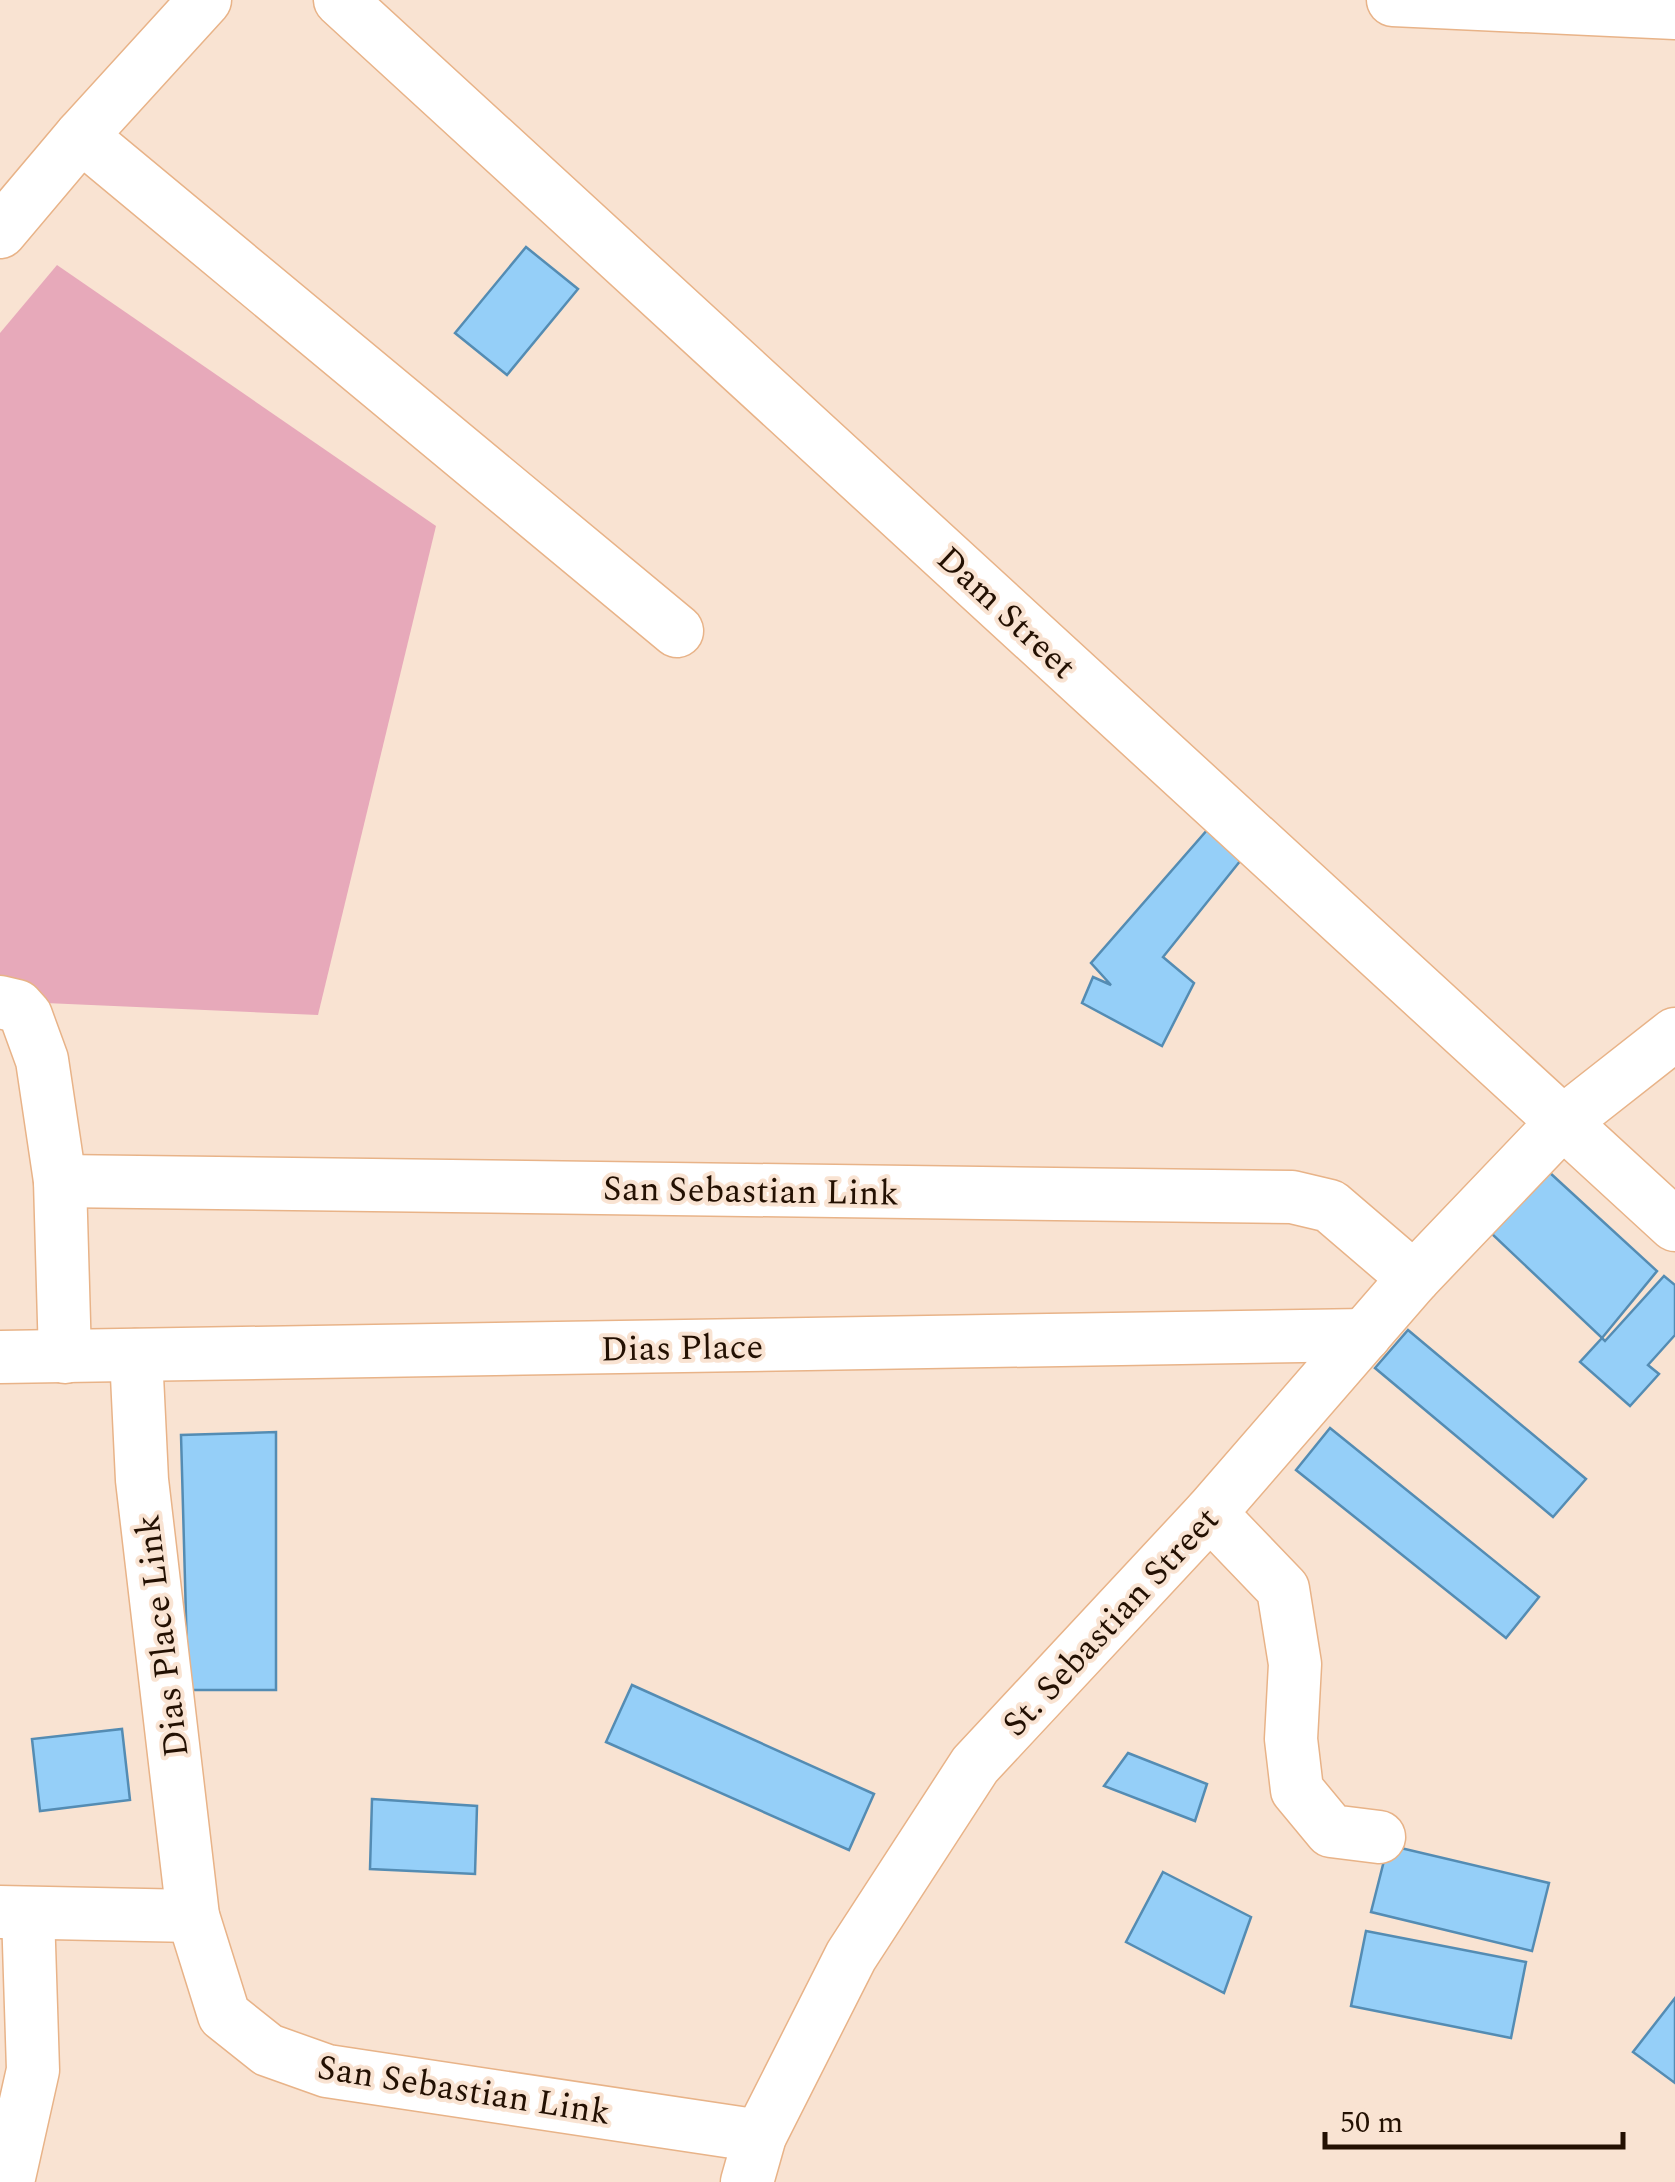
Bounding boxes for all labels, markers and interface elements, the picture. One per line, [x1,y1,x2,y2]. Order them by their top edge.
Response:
street label: Dam Street [924,534,1088,692]
street label: San Sebastian Link [603,1162,899,1221]
street label: Dias Place [600,1321,764,1376]
street label: St. Sebastian Street [990,1495,1232,1749]
street label: Dias Place Link [121,1511,204,1760]
street label: San Sebastian Link [313,2041,614,2140]
scale bar [1325,2087,1622,2149]
text: 50 m [1340,2100,1403,2146]

